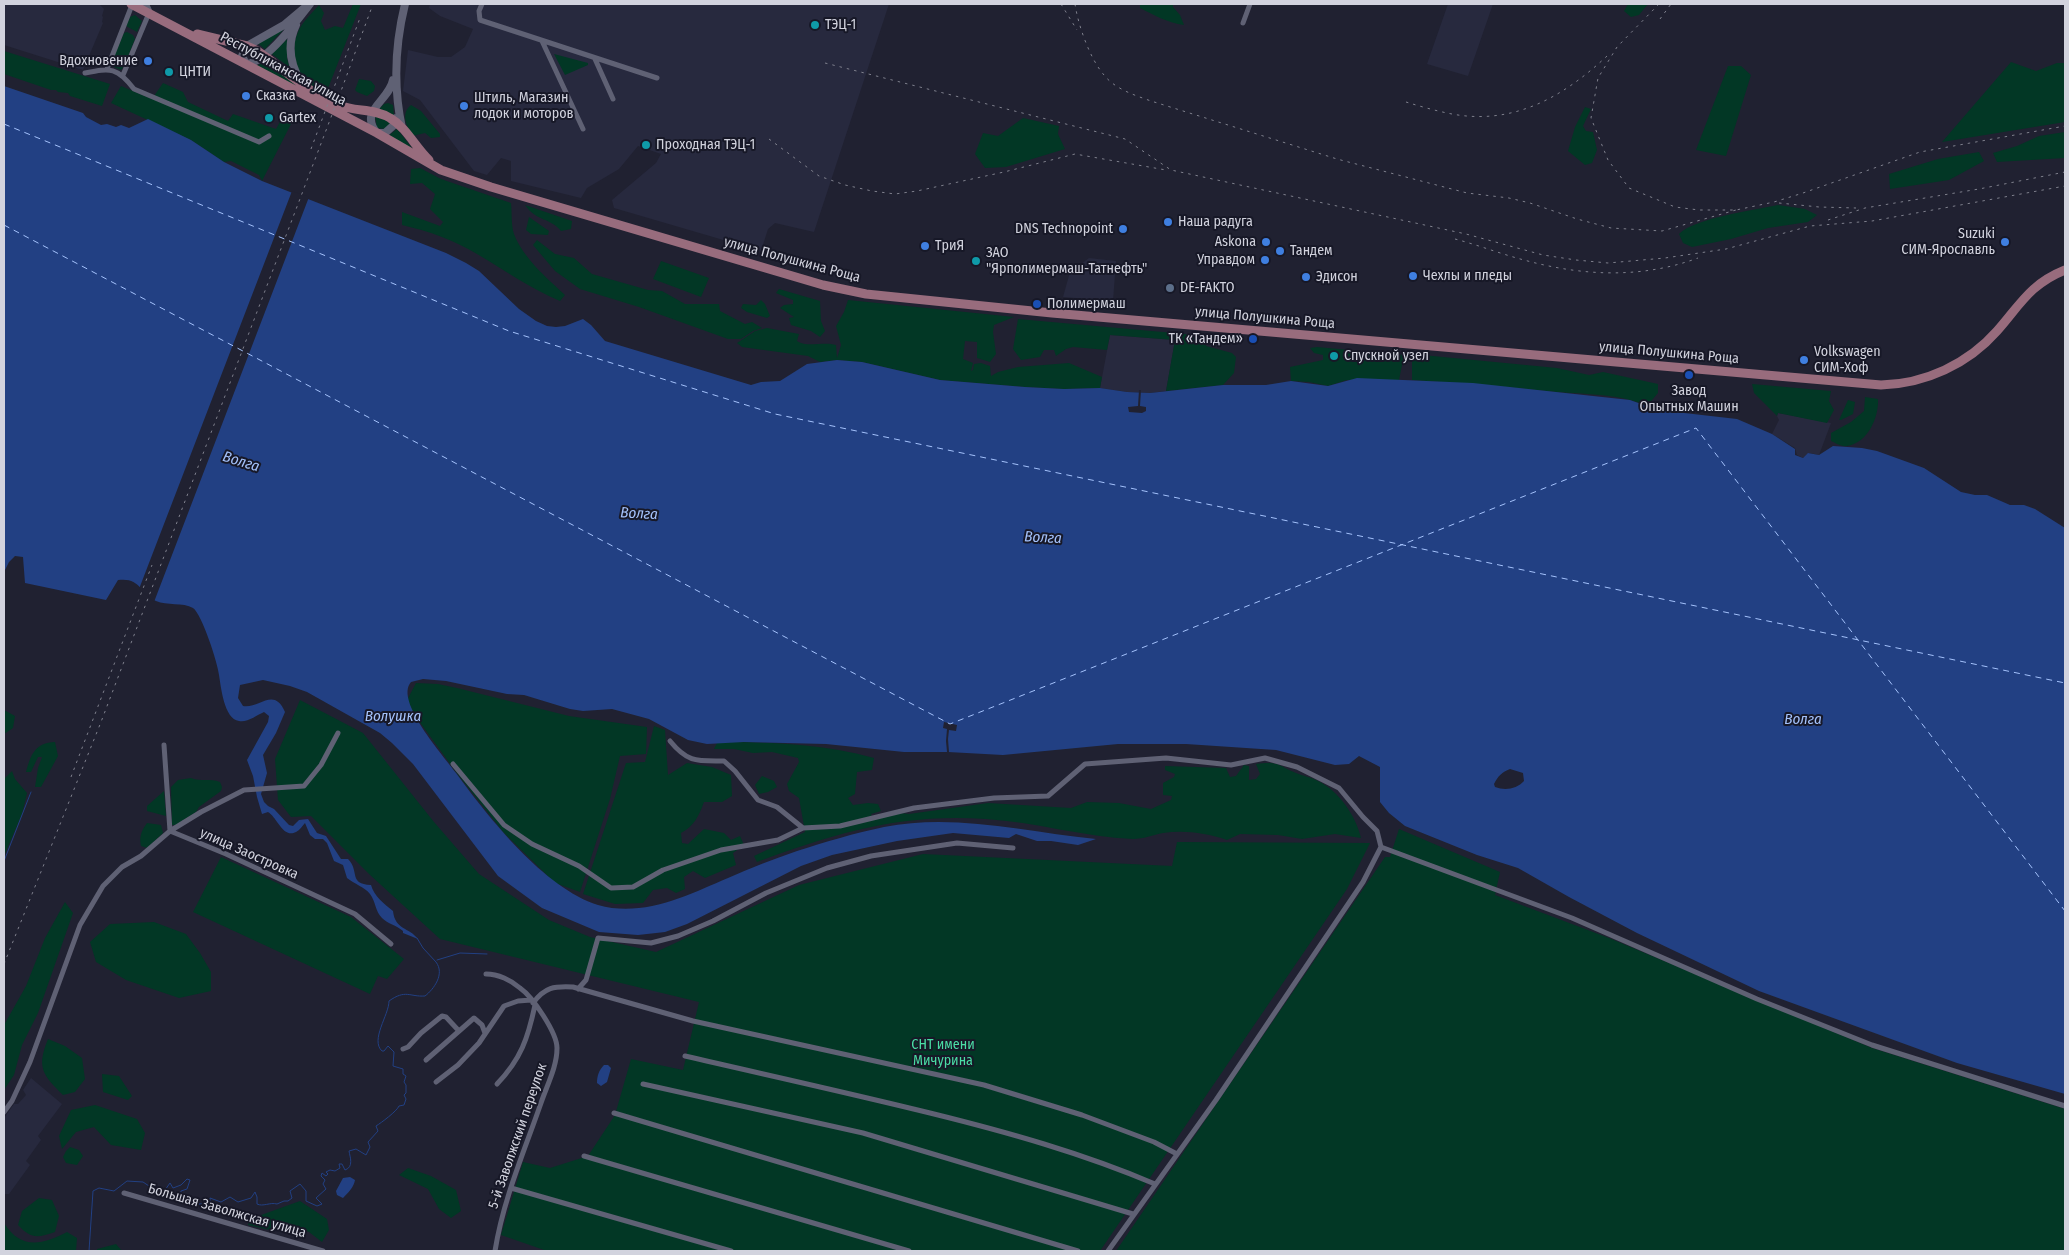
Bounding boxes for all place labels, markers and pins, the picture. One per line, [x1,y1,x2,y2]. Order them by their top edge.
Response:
place label: ТЭЦ-1 [825,17,856,33]
marker: ТЭЦ-1 [809,19,821,31]
place label: Вдохновение [59,53,138,69]
marker: Вдохновение [142,55,154,67]
place label: ЦНТИ [179,64,211,80]
marker: ЦНТИ [163,66,175,78]
place label: Сказка [256,88,296,104]
marker: Сказка [240,90,252,102]
place label: Штиль, Магазин лодок и моторов [474,90,574,122]
marker: Штиль, Магазин лодок и моторов [458,100,470,112]
place label: Gartex [279,110,316,126]
marker: Gartex [263,112,275,124]
place label: Проходная ТЭЦ-1 [656,137,755,153]
marker: Проходная ТЭЦ-1 [640,139,652,151]
place label: Наша радуга [1178,214,1253,230]
marker: Наша радуга [1162,216,1174,228]
place label: DNS Technopoint [1015,221,1113,237]
marker: DNS Technopoint [1117,223,1129,235]
place label: Suzuki СИМ-Ярославль [1901,226,1995,258]
place label: Askona [1215,234,1256,250]
marker: Askona [1260,236,1272,248]
marker: Suzuki СИМ-Ярославль [1999,236,2011,248]
place label: ТриЯ [935,238,964,254]
marker: ТриЯ [919,240,931,252]
place label: Тандем [1290,243,1333,259]
place label: ЗАО "Ярполимермаш-Татнефть" [986,245,1147,278]
marker: Тандем [1274,245,1286,257]
place label: Управдом [1197,252,1255,268]
marker: Управдом [1259,254,1271,266]
marker: ЗАО "Ярполимермаш-Татнефть" [970,255,982,267]
place label: Чехлы и пледы [1423,268,1512,284]
place label: Эдисон [1316,269,1358,285]
marker: Чехлы и пледы [1407,270,1419,282]
marker: Эдисон [1300,271,1312,283]
place label: DE-FAKTO [1180,280,1235,296]
marker: DE-FAKTO [1164,282,1176,294]
place label: Полимермаш [1047,296,1126,312]
marker: Полимермаш [1031,298,1043,310]
place label: ТК «Тандем» [1168,331,1243,347]
marker: ТК «Тандем» [1247,333,1259,345]
place label: Volkswagen СИМ-Хоф [1814,344,1881,377]
place label: Спускной узел [1344,348,1429,364]
marker: Спускной узел [1328,350,1340,362]
marker: Volkswagen СИМ-Хоф [1798,354,1810,366]
marker: Завод Опытных Машин [1683,369,1695,381]
place label: Завод Опытных Машин [1639,383,1739,416]

